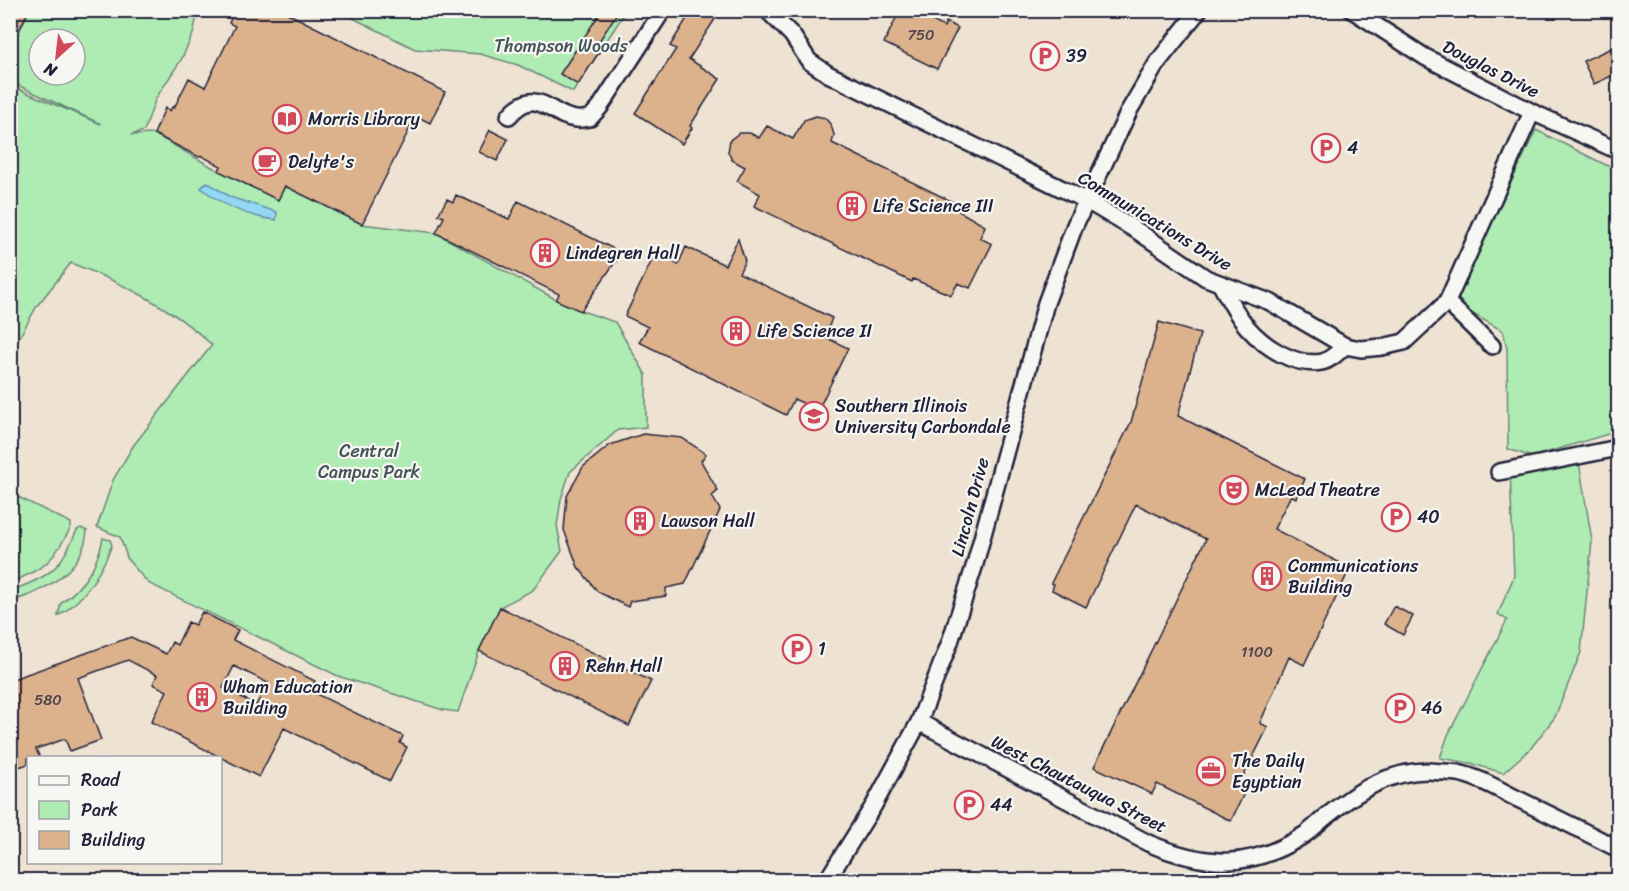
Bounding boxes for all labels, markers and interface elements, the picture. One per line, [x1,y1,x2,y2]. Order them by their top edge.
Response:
house number: 750 [907,22,935,48]
north arrow [27,27,87,87]
park label: Thompson Woods [494,30,628,62]
street label: Douglas Drive [1437,31,1545,107]
parking icon: 39 [1029,40,1061,72]
place label: 39 [1066,40,1087,72]
text: N [38,54,63,86]
library icon: Morris Library [271,103,303,135]
place label: Morris Library [308,103,421,135]
parking icon: 4 [1310,132,1342,164]
place label: 4 [1347,132,1358,164]
cafe icon: Delyte's [251,146,283,178]
place label: Delyte's [288,146,355,178]
street label: Communications Drive [1071,162,1239,280]
building icon: Life Science III [836,190,868,222]
place label: Life Science III [873,190,994,222]
building icon: Lindegren Hall [529,237,561,269]
place label: Lindegren Hall [566,237,680,269]
building icon: Life Science II [720,315,752,347]
place label: Life Science II [757,315,873,347]
place label: Southern Illinois University Carbondale [835,390,1011,443]
school or university icon: Southern Illinois University Carbondale [798,400,830,432]
park label: Central Campus Park [318,435,421,488]
street label: Lincoln Drive [941,454,999,560]
theatre icon: McLeod Theatre [1218,474,1250,506]
place label: McLeod Theatre [1255,474,1380,506]
parking icon: 40 [1380,501,1412,533]
place label: 40 [1417,501,1440,533]
building icon: Lawson Hall [624,505,656,537]
place label: Lawson Hall [661,505,756,537]
place label: Communications Building [1288,550,1419,603]
building icon: Communications Building [1251,560,1283,592]
parking icon: 1 [781,633,813,665]
place label: 1 [818,633,826,665]
house number: 1100 [1241,639,1273,665]
building icon: Rehn Hall [549,650,581,682]
place label: Rehn Hall [586,650,663,682]
place label: Wham Education Building [223,671,353,724]
building icon: Wham Education Building [186,681,218,713]
house number: 580 [34,687,62,713]
parking icon: 46 [1384,692,1416,724]
place label: 46 [1421,692,1442,724]
street label: West Chautauqua Street [985,726,1173,842]
place label: The Daily Egyptian [1232,745,1305,798]
office icon: The Daily Egyptian [1195,755,1227,787]
legend [27,756,222,864]
text: Road [81,764,121,796]
parking icon: 44 [953,789,985,821]
place label: 44 [990,789,1013,821]
text: Park [81,794,118,826]
text: Building [81,824,145,856]

